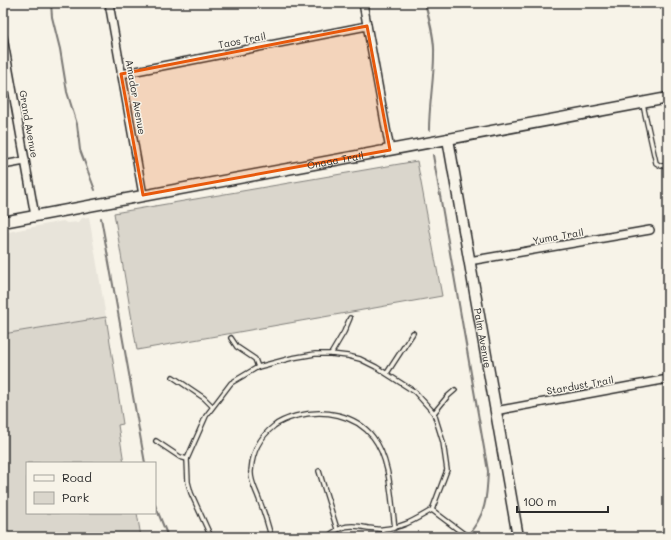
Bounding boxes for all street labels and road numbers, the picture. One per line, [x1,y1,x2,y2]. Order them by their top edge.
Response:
street label: Taos Trail [217,29,267,51]
street label: Amador Avenue [122,58,150,136]
street label: Grand Avenue [16,89,42,159]
street label: Onaga Trail [306,148,365,172]
street label: Yuma Trail [531,225,585,247]
street label: Palm Avenue [471,307,495,369]
street label: Stardust Trail [545,372,615,398]

